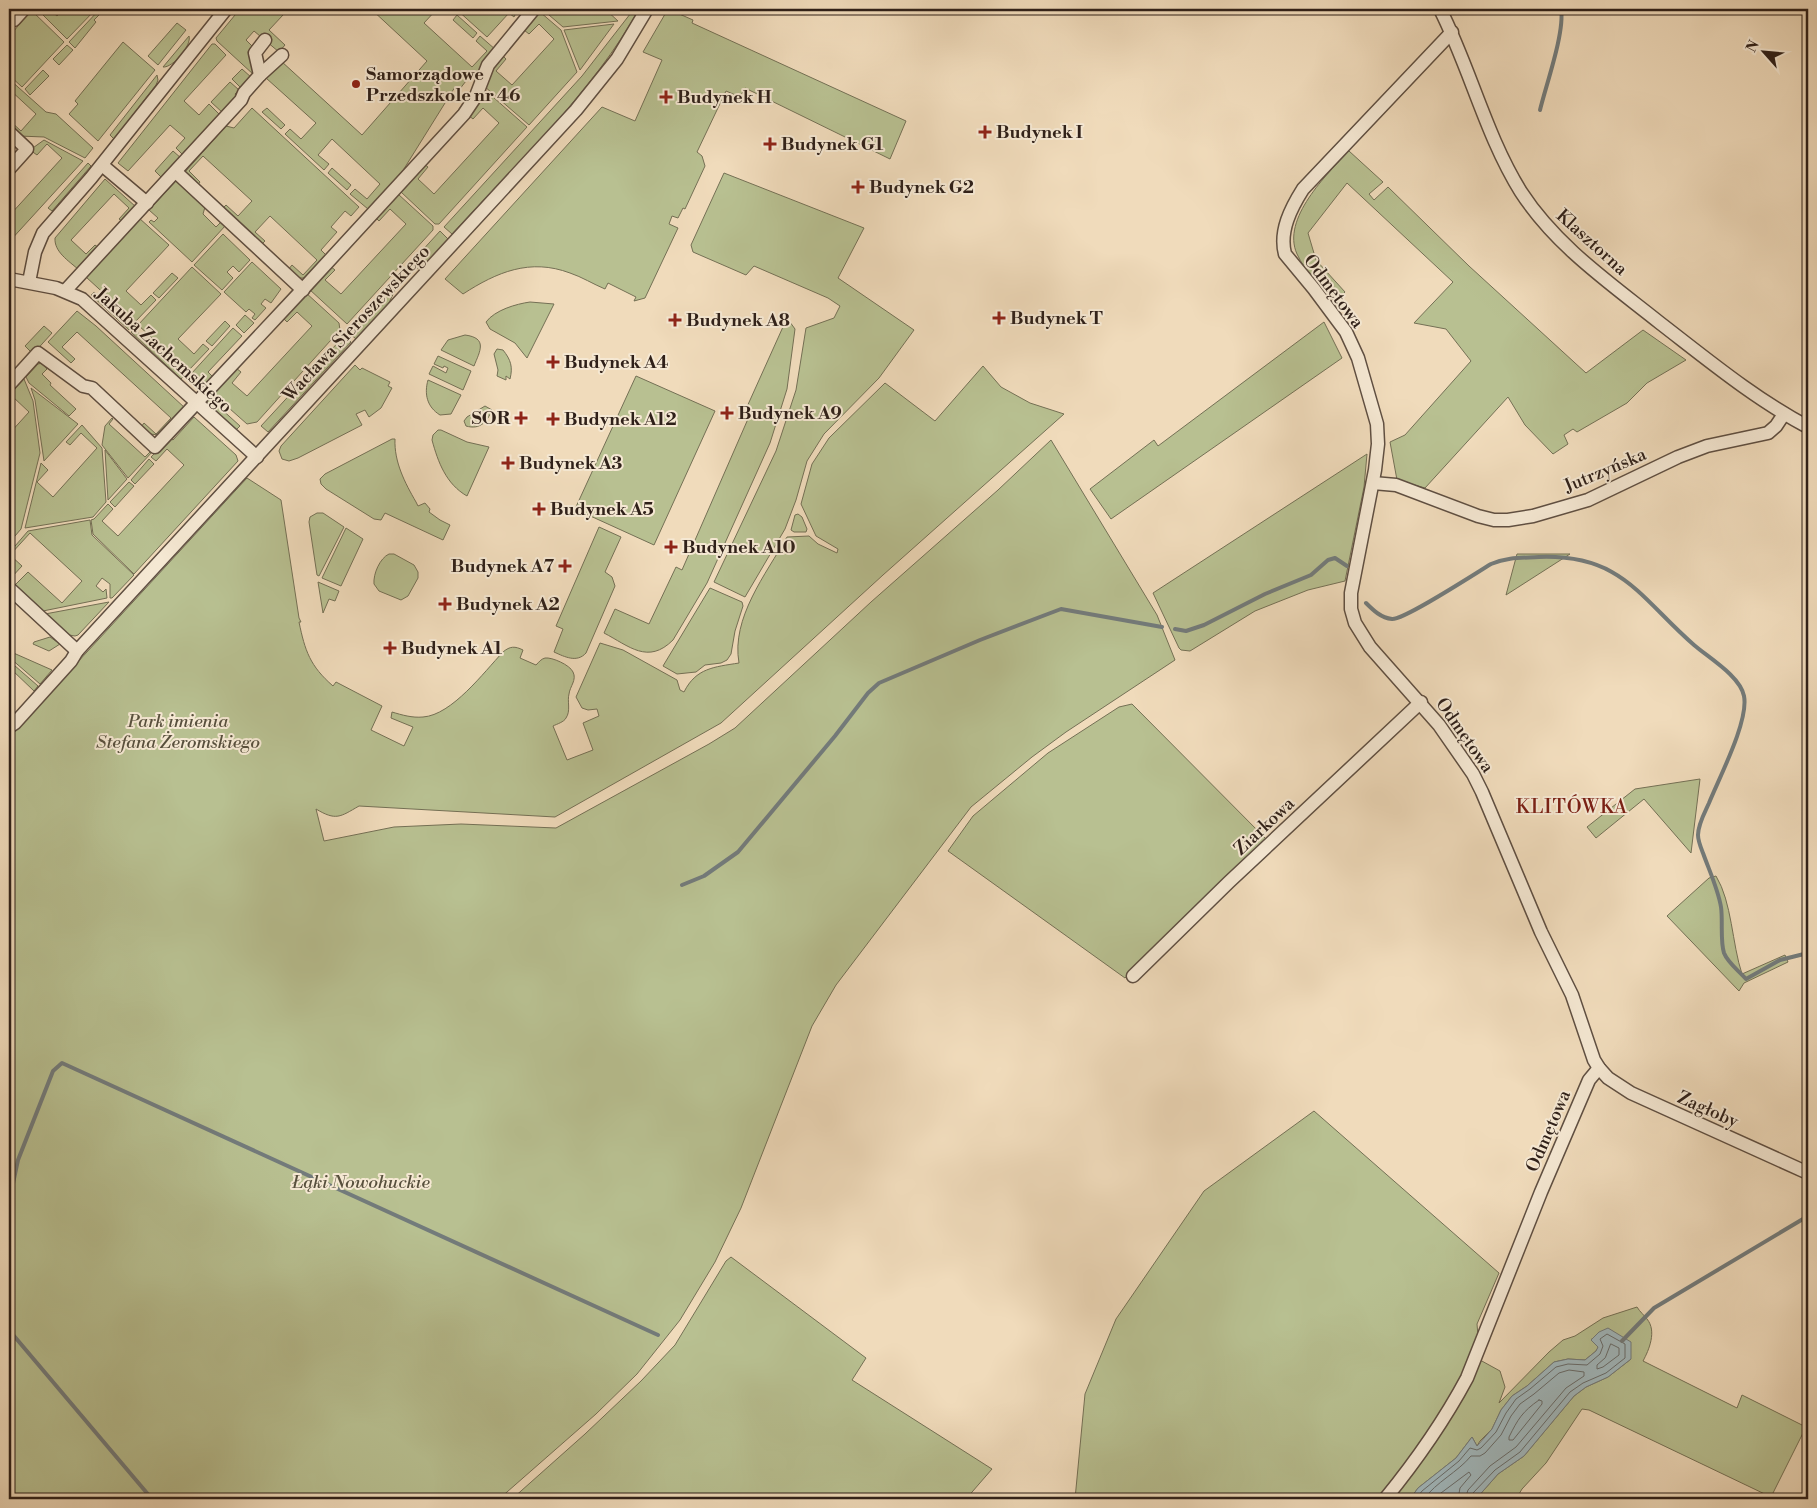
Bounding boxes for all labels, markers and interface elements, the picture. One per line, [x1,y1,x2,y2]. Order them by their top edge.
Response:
north arrow [1740,28,1790,78]
text: N [1743,38,1764,56]
place label: Samorządowe Przedszkole nr 46 [366,63,520,107]
marker: Samorządowe Przedszkole nr 46 [350,78,362,90]
place label: Budynek H [677,86,772,109]
marker: Budynek H [659,90,673,104]
place label: Budynek I [996,121,1083,144]
marker: Budynek I [978,125,992,139]
place label: Budynek G1 [781,133,884,156]
marker: Budynek G1 [763,137,777,151]
place label: Budynek G2 [869,176,974,199]
marker: Budynek G2 [851,180,865,194]
street label: Klasztorna [1551,204,1633,281]
street label: Wacława Sieroszewskiego [277,240,435,407]
street label: Odmętowa [1298,250,1369,334]
street label: Jakuba Zachemskiego [89,282,237,418]
place label: Budynek T [1010,307,1103,330]
place label: Budynek A8 [686,309,790,332]
marker: Budynek T [992,311,1006,325]
marker: Budynek A8 [668,313,682,327]
place label: Budynek A4 [564,351,669,374]
marker: Budynek A4 [546,355,560,369]
place label: Budynek A9 [738,402,842,425]
marker: Budynek A9 [720,406,734,420]
place label: SOR [472,407,511,430]
place label: Budynek A12 [564,408,677,431]
marker: SOR [514,411,528,425]
marker: Budynek A12 [546,412,560,426]
street label: Jutrzyńska [1560,442,1651,498]
place label: Budynek A3 [519,452,623,475]
marker: Budynek A3 [501,456,515,470]
place label: Budynek A5 [550,498,654,521]
marker: Budynek A5 [532,502,546,516]
place label: Budynek A10 [682,536,796,559]
marker: Budynek A10 [664,540,678,554]
place label: Budynek A7 [451,555,554,578]
marker: Budynek A7 [558,559,572,573]
place label: Budynek A2 [456,593,560,616]
marker: Budynek A2 [438,597,452,611]
place label: Budynek A1 [401,637,503,660]
marker: Budynek A1 [383,641,397,655]
street label: Odmętowa [1430,693,1499,778]
park label: Park imienia Stefana Żeromskiego [96,710,260,754]
street label: Ziarkowa [1229,792,1300,860]
district label: KLITÓWKA [1516,794,1628,819]
street label: Odmętowa [1521,1086,1576,1176]
street label: Zagłoby [1674,1086,1742,1133]
park label: Łąki Nowohuckie [291,1171,430,1194]

